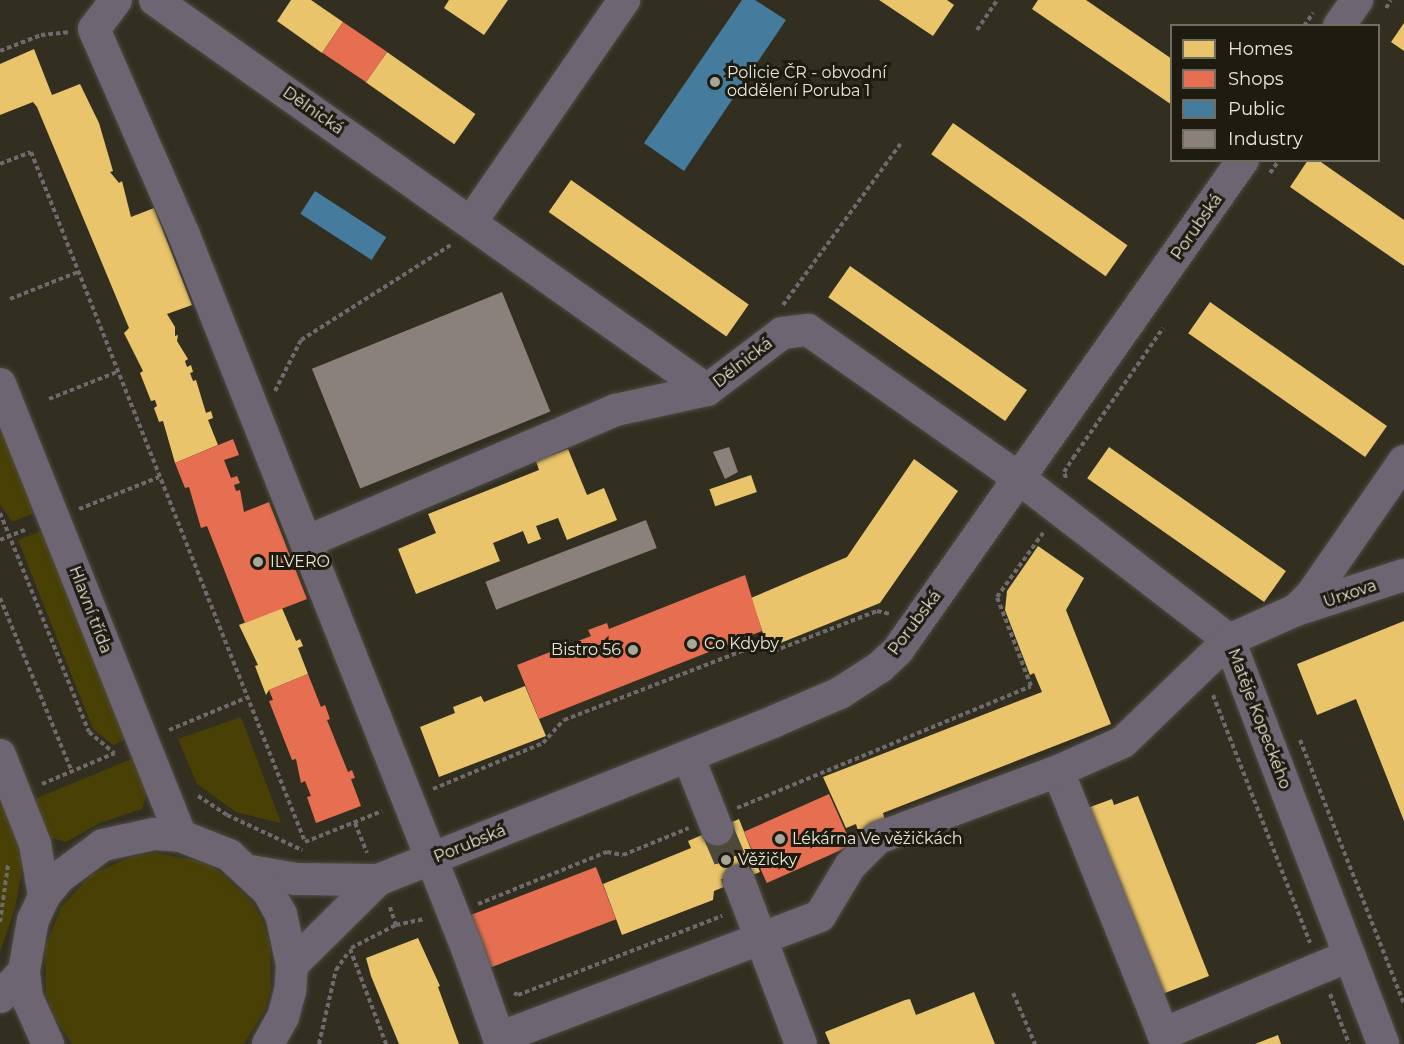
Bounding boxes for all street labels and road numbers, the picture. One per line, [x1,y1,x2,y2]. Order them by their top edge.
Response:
street label: Dělnická [279,83,347,139]
street label: Porubská [1167,190,1227,264]
street label: Dělnická [709,334,777,392]
street label: Hlavní třída [65,564,115,656]
street label: Urxova [1321,576,1379,612]
street label: Porubská [884,587,946,659]
street label: Matěje Kopeckého [1223,646,1295,792]
street label: Porubská [431,821,509,867]

